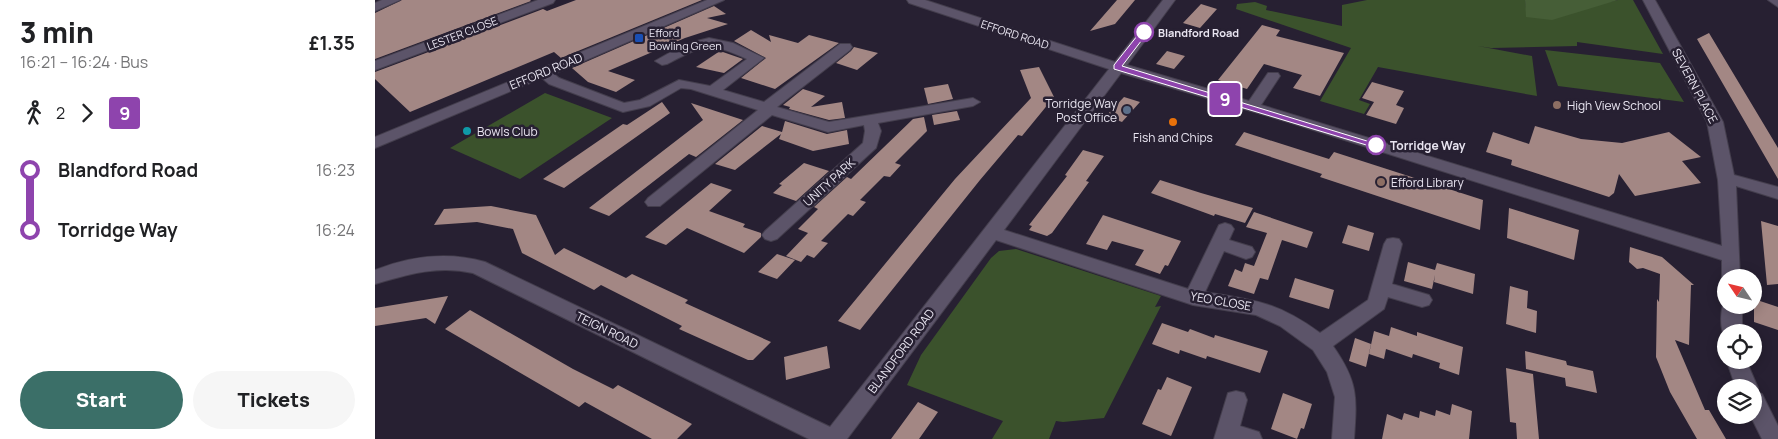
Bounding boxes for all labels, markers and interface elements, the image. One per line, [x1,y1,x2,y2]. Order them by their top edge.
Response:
text: 3 min [20,13,94,51]
street label: LESTER CLOSE [424,13,500,53]
street label: EFFORD ROAD [979,16,1051,52]
marker: Blandford Road [1134,22,1154,42]
place label: Efford Bowling Green [649,25,722,53]
place label: Blandford Road [1158,25,1239,40]
text: £1.35 [309,30,355,56]
marker: Efford Bowling Green [633,32,645,44]
street label: SEVERN PLACE [1668,46,1722,127]
street label: EFFORD ROAD [507,49,585,93]
text: 16:21 – 16:24 · Bus [20,51,148,73]
line badge: 9 [1209,83,1241,115]
text: 9 [1219,87,1231,111]
place label: Torridge Way Post Office [1045,95,1118,126]
place label: High View School [1567,97,1661,114]
icon: walk [20,99,48,127]
icon: forward [73,99,101,127]
marker: High View School [1551,99,1563,111]
text: 9 [119,101,130,125]
text: 2 [56,102,65,124]
marker: Torridge Way Post Office [1121,104,1133,116]
marker: Fish and Chips [1167,116,1179,128]
place label: Bowls Club [477,123,538,140]
marker: Bowls Club [461,125,473,137]
place label: Fish and Chips [1133,129,1213,146]
marker: Torridge Way [1366,135,1386,155]
place label: Torridge Way [1390,137,1466,154]
street label: UNITY PARK [799,154,859,210]
text: Blandford Road [58,157,198,183]
text: 16:23 [316,159,355,181]
place label: Efford Library [1391,174,1464,191]
marker: Efford Library [1375,176,1387,188]
text: Torridge Way [58,217,178,243]
text: 16:24 [316,219,355,241]
north arrow [1717,269,1763,314]
map controls [1717,269,1762,424]
street label: YEO CLOSE [1189,287,1253,315]
street label: BLANDFORD ROAD [864,305,938,397]
street label: TEIGN ROAD [573,308,641,352]
button: locate [1717,324,1762,369]
button: Start [20,371,183,429]
button: Tickets [193,371,355,429]
button: layers [1717,379,1762,424]

